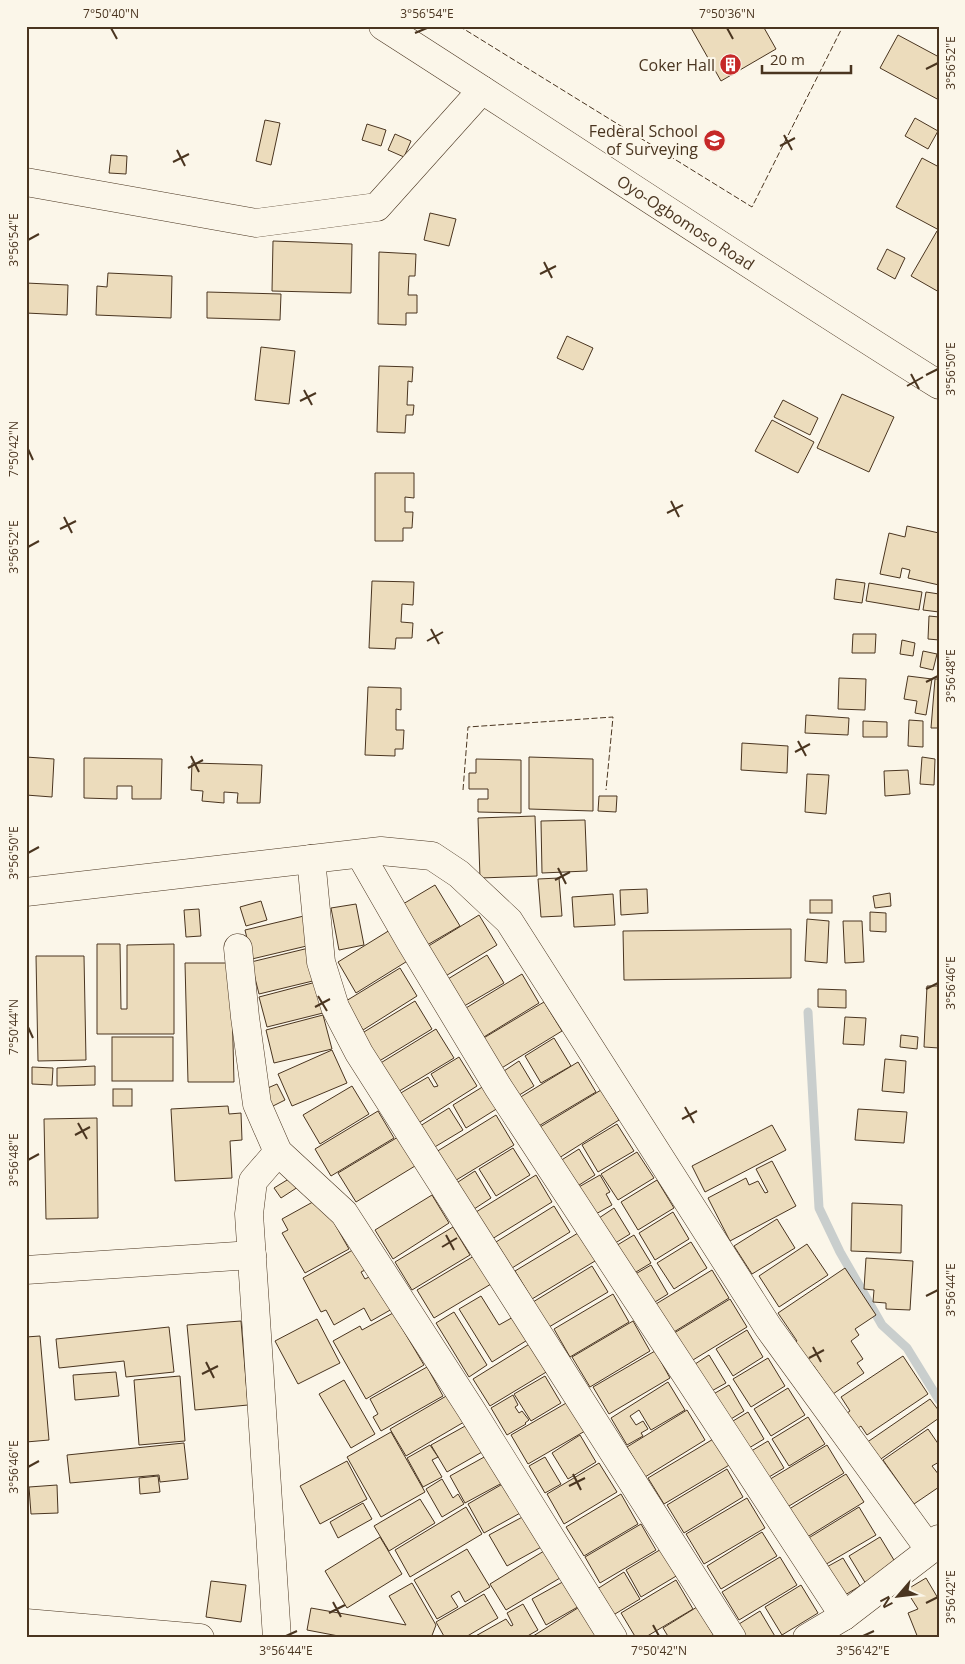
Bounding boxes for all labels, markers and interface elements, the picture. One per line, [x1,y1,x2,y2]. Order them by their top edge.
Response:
text: 7°50'40"N [83,5,139,22]
text: 3°56'54"E [400,5,454,22]
text: 7°50'36"N [699,5,755,22]
text: 3°56'52"E [942,36,959,90]
scale bar [762,42,851,74]
text: 20 m [770,49,805,69]
building icon: Coker Hall [719,53,743,77]
place label: Coker Hall [638,54,715,76]
place label: Federal School of Surveying [589,120,698,160]
school or university icon: Federal School of Surveying [702,128,726,152]
street label: Oyo-Ogbomoso Road [613,170,759,275]
text: 3°56'54"E [5,213,22,267]
text: 3°56'50"E [942,342,959,396]
text: 7°50'42"N [5,421,22,477]
text: 3°56'52"E [5,520,22,574]
text: 3°56'48"E [942,649,959,703]
text: 3°56'50"E [5,826,22,880]
text: 3°56'46"E [942,956,959,1010]
text: 7°50'44"N [5,999,22,1055]
text: 3°56'48"E [5,1133,22,1187]
text: 3°56'44"E [942,1263,959,1317]
text: 3°56'46"E [5,1440,22,1494]
text: 3°56'42"E [942,1570,959,1624]
north arrow [872,1572,922,1622]
text: N [875,1593,897,1612]
text: 3°56'44"E [259,1642,313,1659]
text: 7°50'42"N [631,1642,687,1659]
text: 3°56'42"E [836,1642,890,1659]

